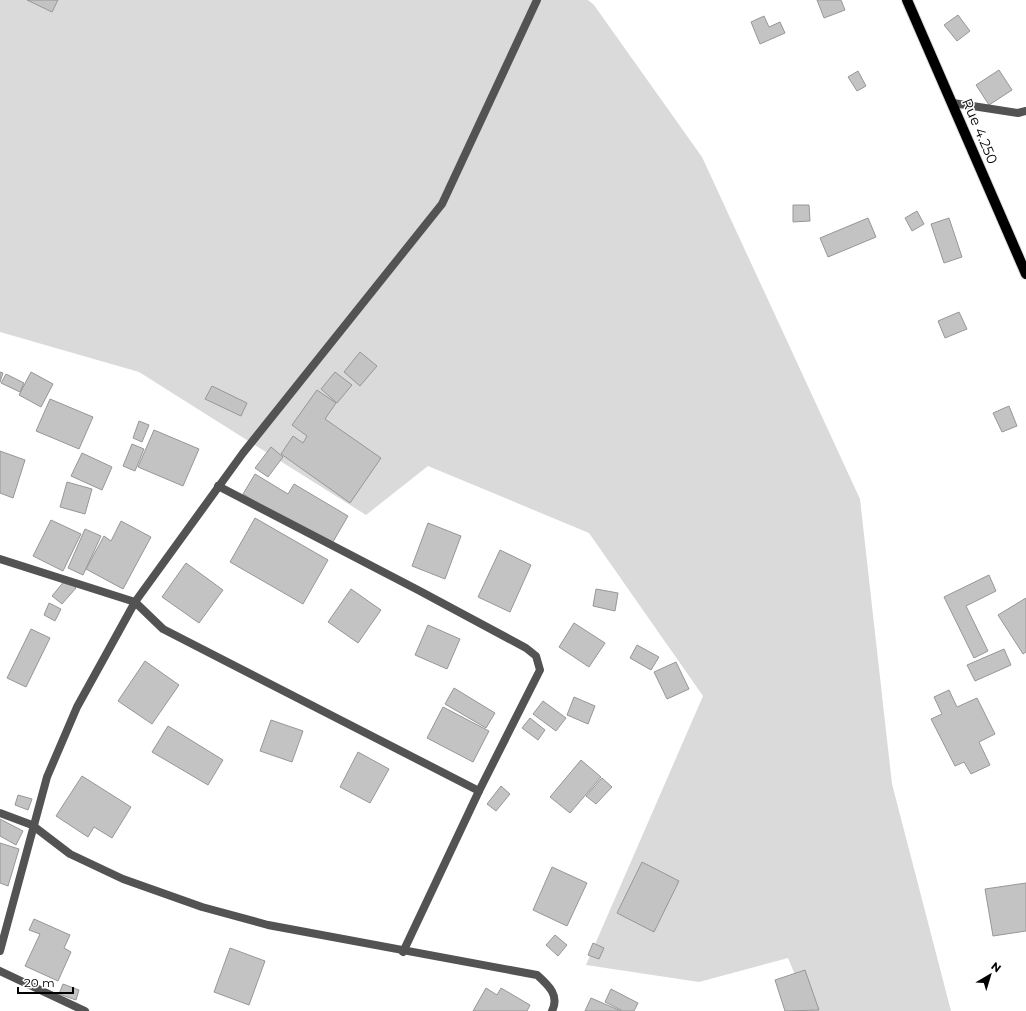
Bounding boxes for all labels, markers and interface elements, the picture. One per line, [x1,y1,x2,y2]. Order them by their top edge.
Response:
street label: Rue 4.250 [958,96,1002,166]
north arrow [970,955,1010,995]
text: N [988,959,1004,975]
scale bar [18,969,73,995]
text: 20 m [24,975,55,990]

